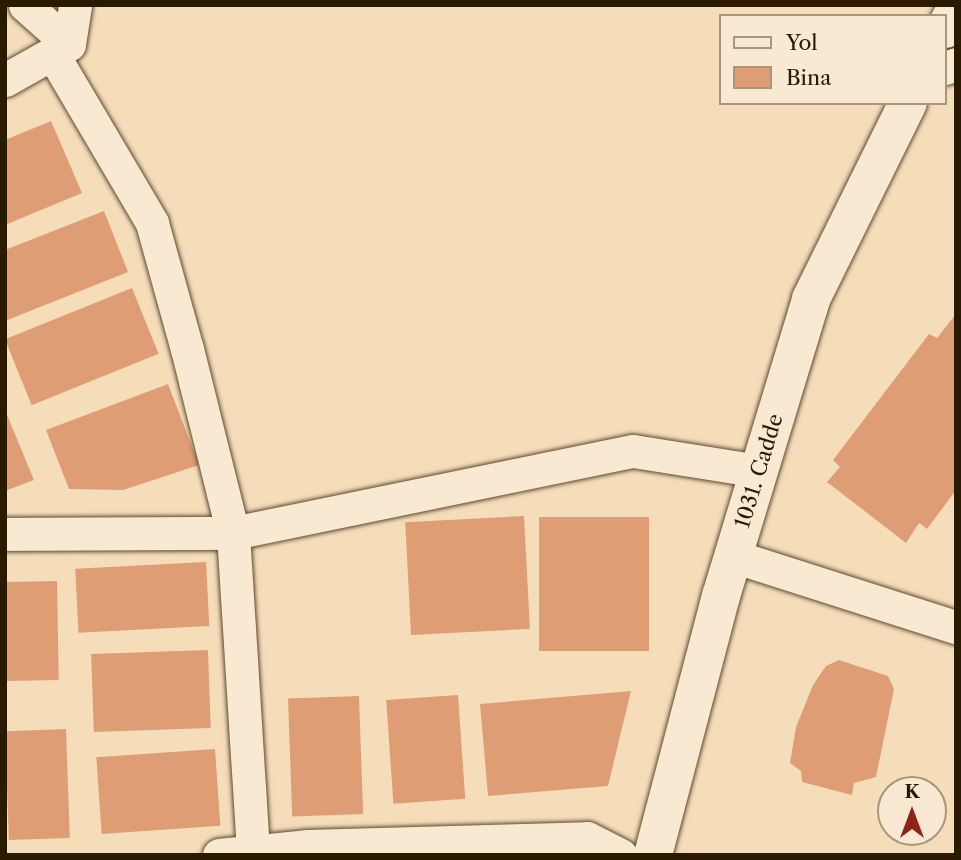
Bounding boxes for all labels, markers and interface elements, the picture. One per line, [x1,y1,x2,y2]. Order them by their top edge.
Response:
legend [720,14,947,105]
text: Yol [786,30,818,55]
text: Bina [786,65,831,90]
street label: 1031. Cadde [730,411,788,531]
north arrow [877,776,947,846]
text: K [904,780,920,803]

